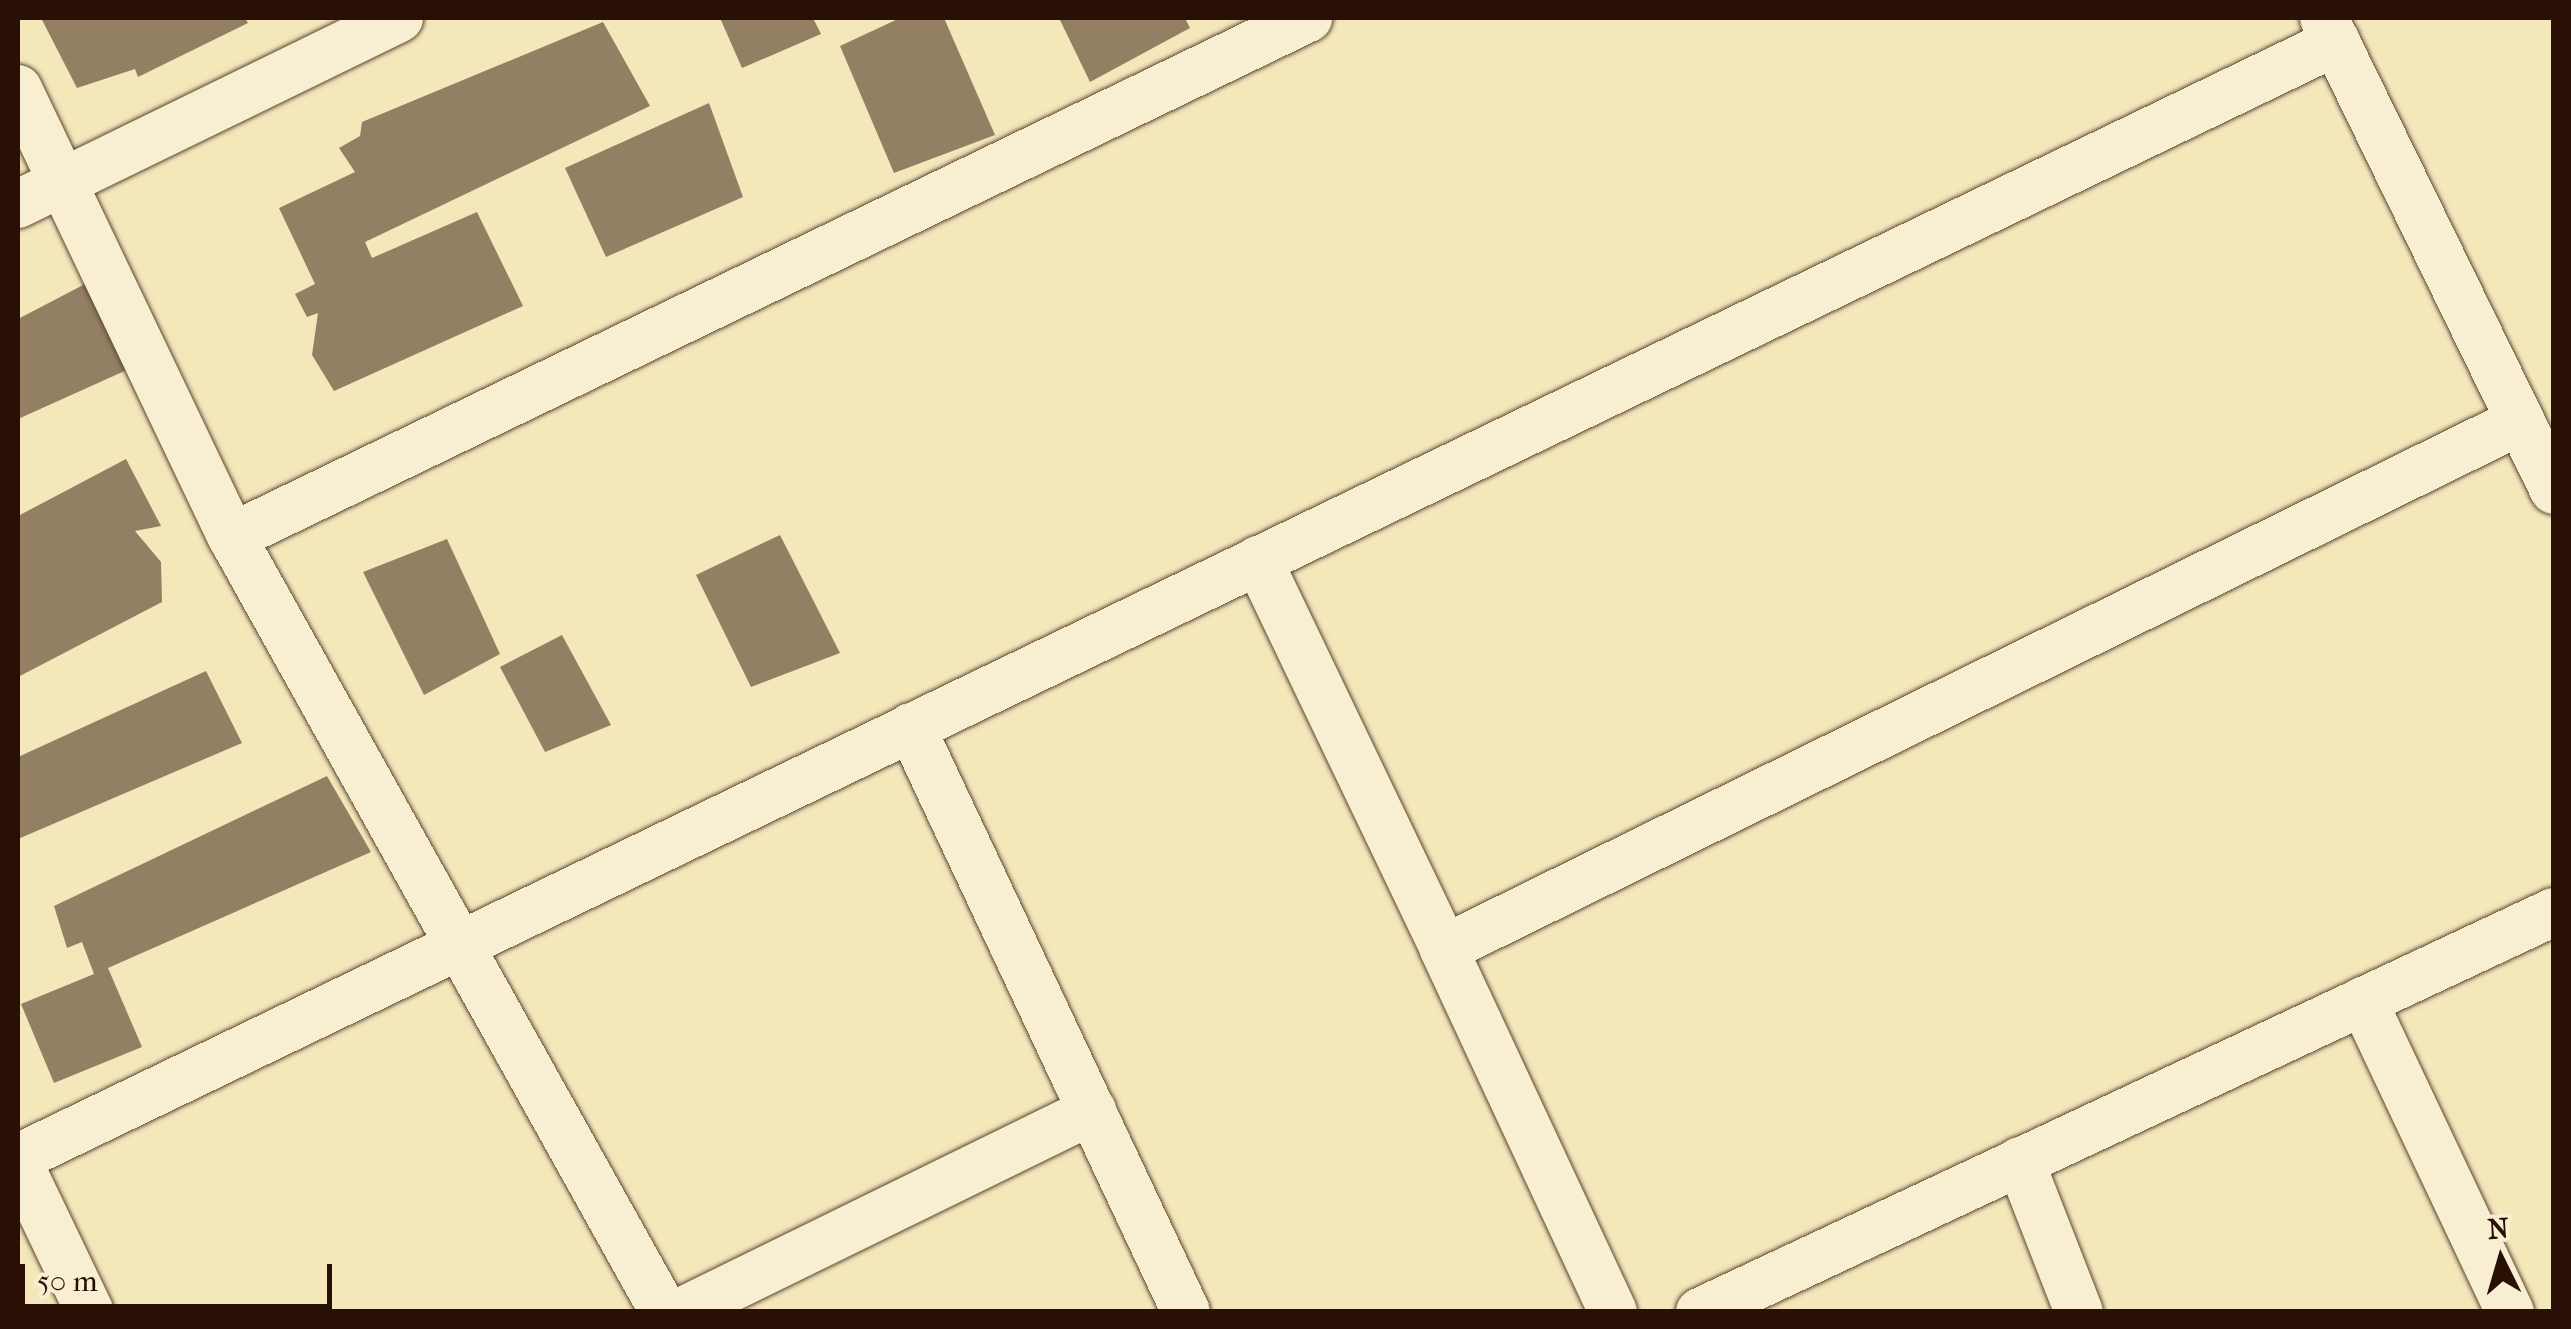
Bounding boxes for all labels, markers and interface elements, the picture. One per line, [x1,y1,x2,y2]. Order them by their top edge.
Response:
north arrow [2451,1209,2551,1309]
text: N [2486,1211,2510,1246]
scale bar [25,1244,338,1306]
text: 50 m [37,1264,98,1299]

